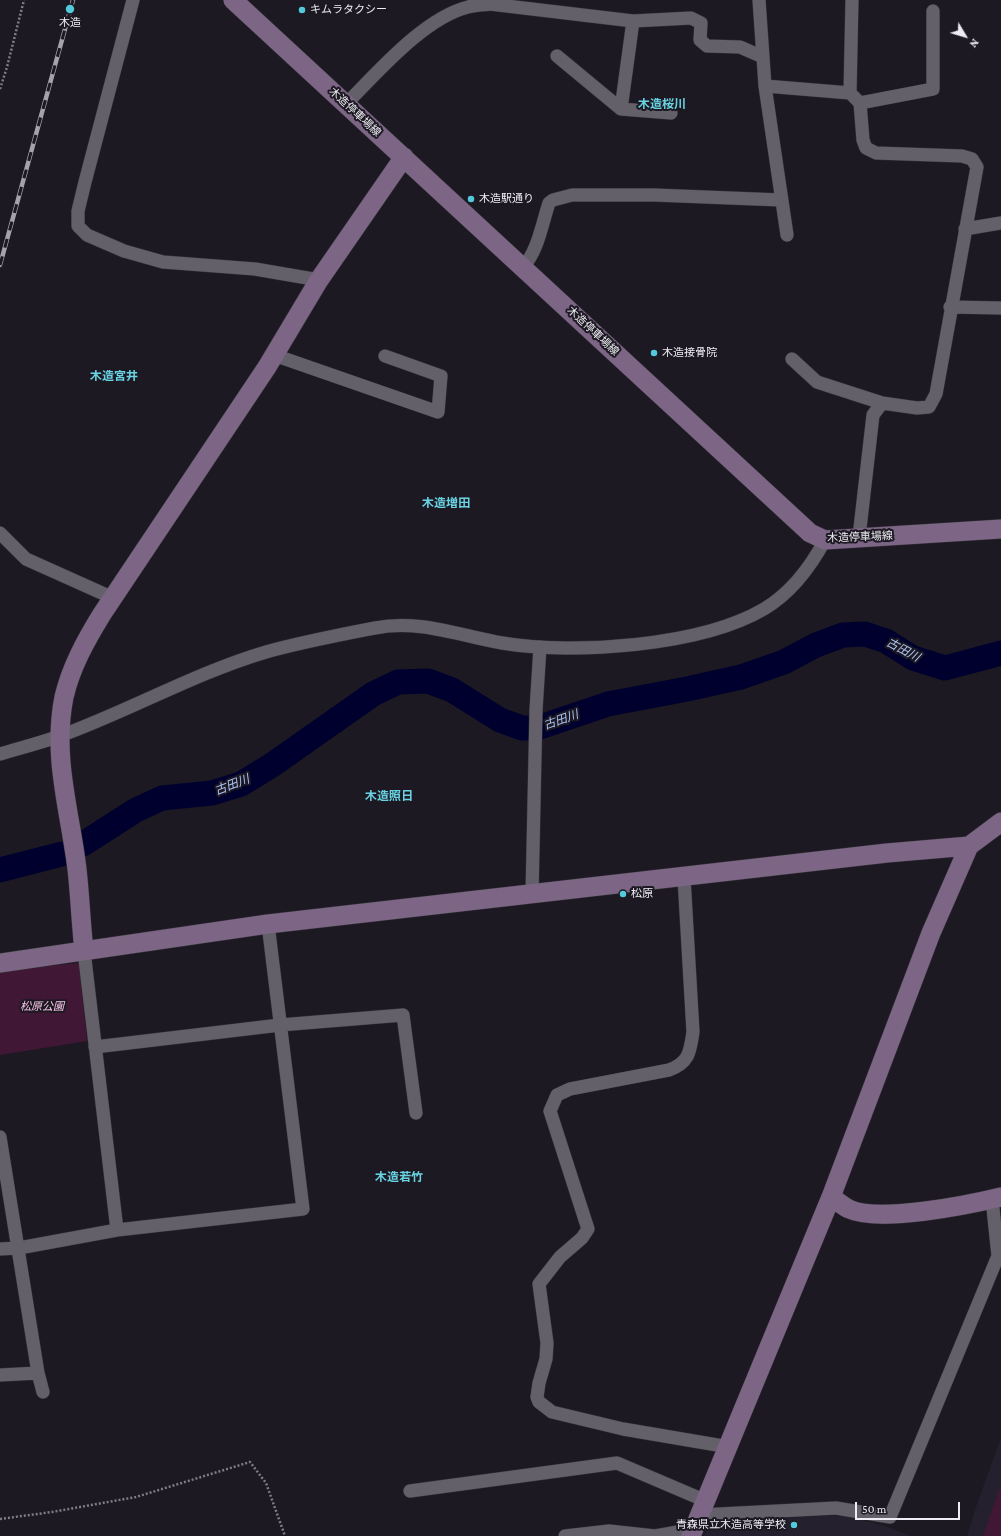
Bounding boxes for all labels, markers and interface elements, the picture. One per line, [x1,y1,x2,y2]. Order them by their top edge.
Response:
marker: 木造 [64,3,76,15]
place label: キムラタクシー [310,3,387,17]
marker: キムラタクシー [297,5,307,15]
place label: 木造 [59,16,81,30]
north arrow [945,16,985,56]
text: N [967,37,981,50]
street label: 木造停車場線 [326,85,384,139]
district label: 木造桜川 [638,97,686,111]
place label: 木造駅通り [479,192,534,206]
marker: 木造駅通り [466,194,476,204]
street label: 木造停車場線 [564,304,622,358]
place label: 木造接骨院 [662,346,717,360]
marker: 木造接骨院 [649,348,659,358]
district label: 木造宮井 [90,369,138,383]
district label: 木造増田 [422,496,470,510]
street label: 木造停車場線 [827,529,893,545]
water label: 古田川 [884,635,922,665]
water label: 古田川 [542,707,580,733]
water label: 古田川 [213,772,251,798]
district label: 木造照日 [365,789,413,803]
place label: 松原 [631,887,653,901]
marker: 松原 [618,889,628,899]
park label: 松原公園 [20,1000,64,1014]
district label: 木造若竹 [375,1170,423,1184]
scale bar [857,1494,962,1520]
text: 50 m [862,1502,886,1516]
place label: 青森県立木造高等学校 [676,1518,786,1532]
marker: 青森県立木造高等学校 [789,1520,799,1530]

